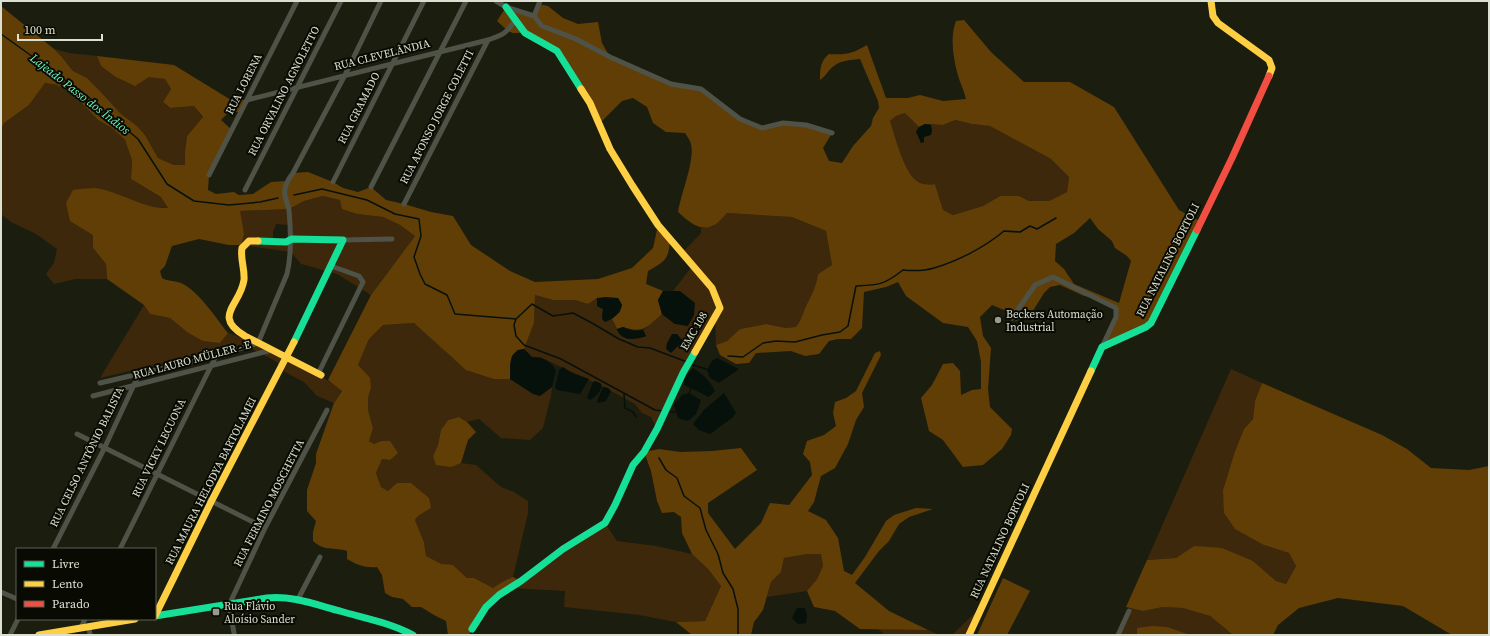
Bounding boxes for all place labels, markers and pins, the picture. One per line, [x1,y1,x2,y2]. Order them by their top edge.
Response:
place label: Beckers Automação Industrial [1006,307,1103,335]
marker: Beckers Automação Industrial [993,315,1003,325]
place label: Rua Flávio Aloísio Sander [224,599,295,627]
marker: Rua Flávio Aloísio Sander [211,607,221,617]

